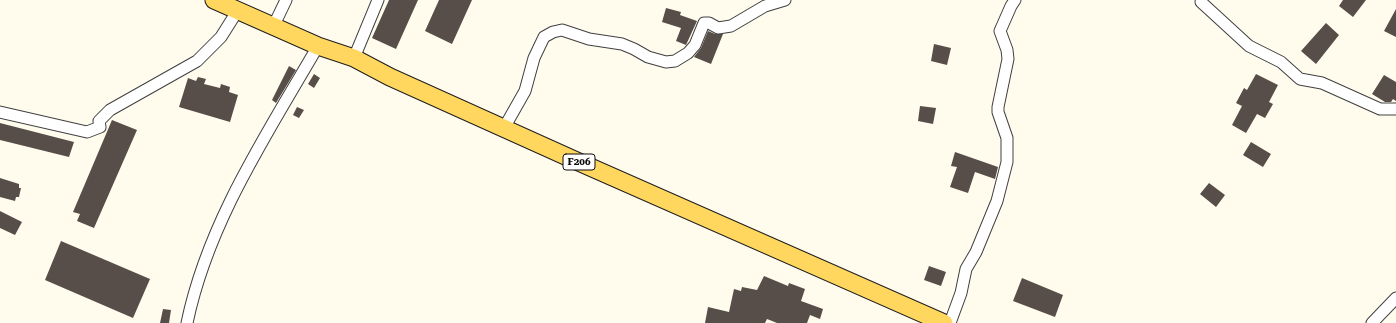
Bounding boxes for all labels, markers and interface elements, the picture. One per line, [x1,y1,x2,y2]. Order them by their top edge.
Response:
road number: F206 [563,154,595,170]

